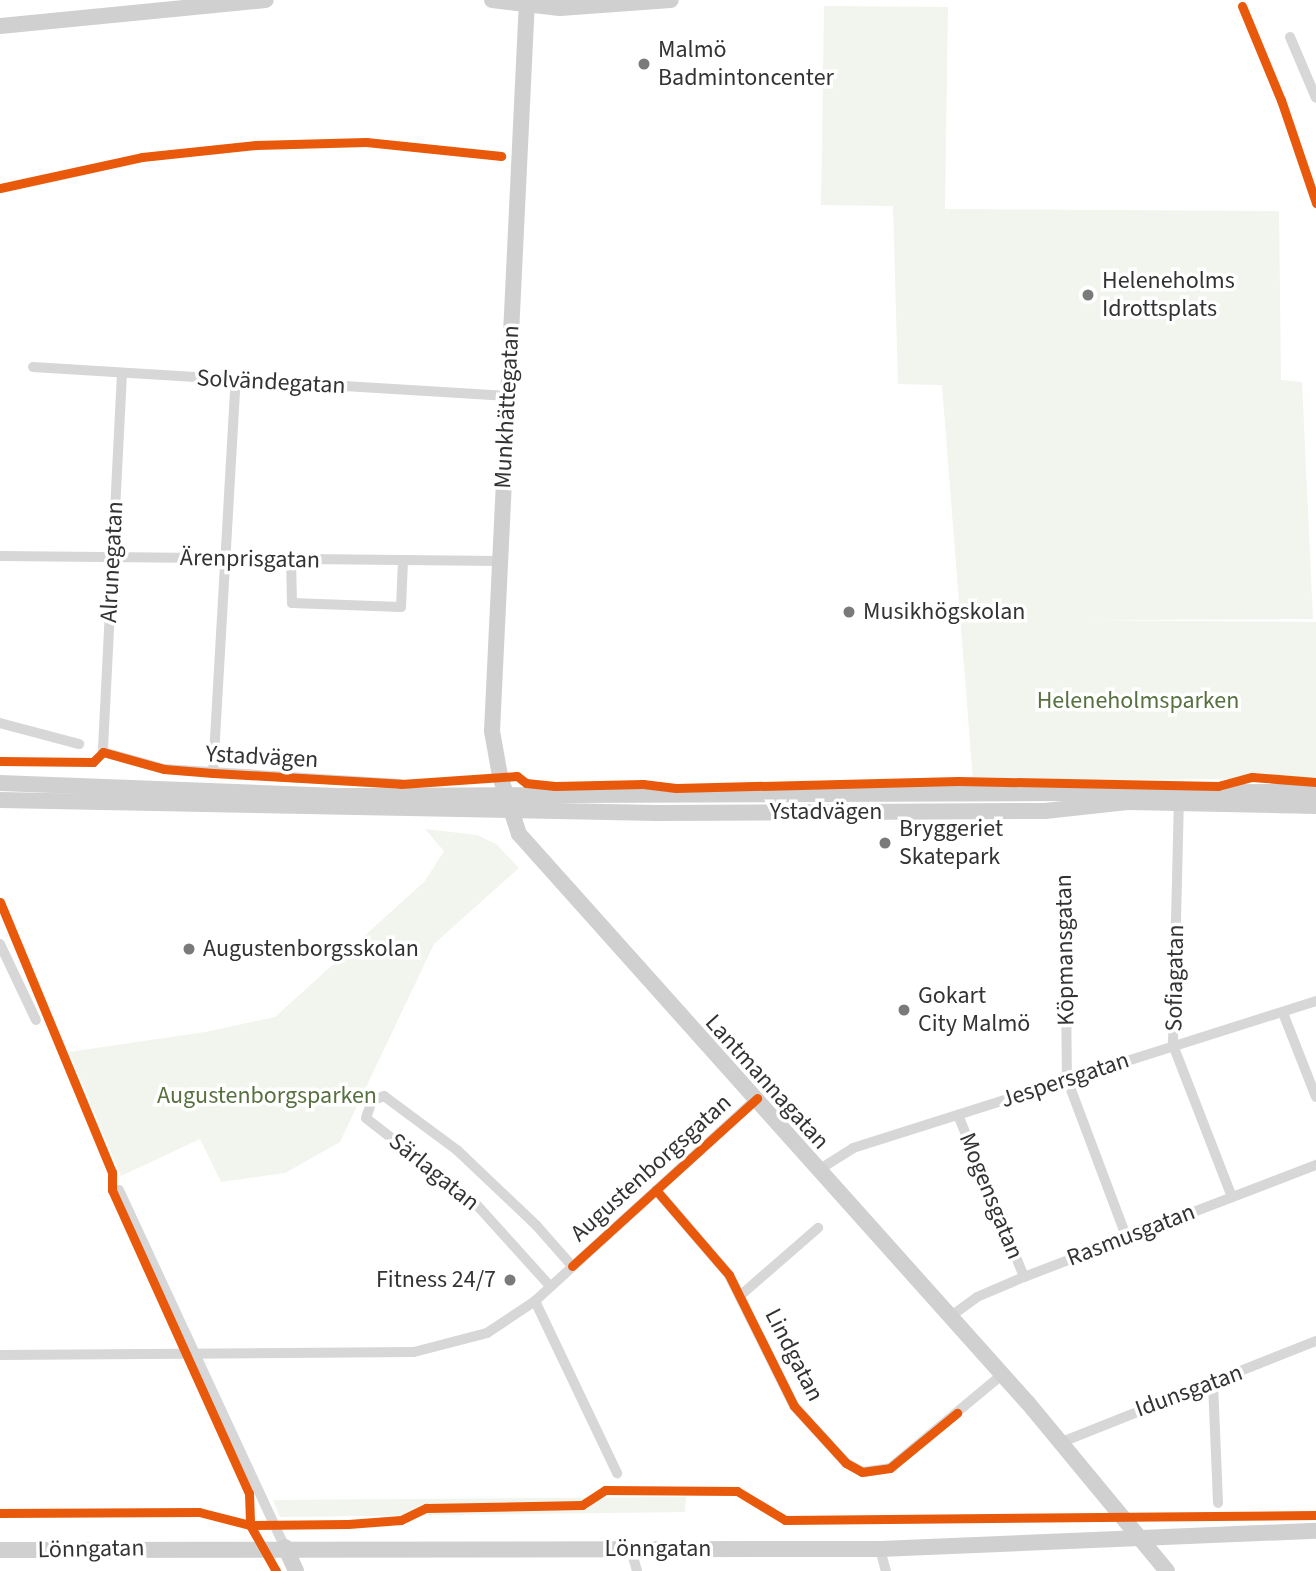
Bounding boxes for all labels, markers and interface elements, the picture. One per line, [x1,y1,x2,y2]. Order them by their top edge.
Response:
place label: Malmö Badmintoncenter [658,36,834,92]
marker: Malmö Badmintoncenter [636,56,652,72]
place label: Heleneholms Idrottsplats [1102,267,1235,323]
marker: Heleneholms Idrottsplats [1080,287,1096,303]
street label: Munkhättegatan [488,325,526,489]
street label: Solvändegatan [196,364,346,400]
street label: Alrunegatan [94,501,130,623]
street label: Ärenprisgatan [180,543,320,575]
place label: Musikhögskolan [863,598,1025,626]
marker: Musikhögskolan [841,604,857,620]
park label: Heleneholmsparken [1037,687,1239,715]
street label: Ystadvägen [205,740,319,774]
street label: Ystadvägen [770,798,882,826]
place label: Bryggeriet Skatepark [899,815,1003,871]
marker: Bryggeriet Skatepark [877,835,893,851]
street label: Köpmansgatan [1049,874,1081,1026]
street label: Sofiagatan [1160,924,1190,1032]
place label: Augustenborgsskolan [203,935,419,963]
marker: Augustenborgsskolan [181,941,197,957]
place label: Gokart City Malmö [918,982,1030,1038]
marker: Gokart City Malmö [896,1002,912,1018]
street label: Lantmannagatan [699,1009,835,1155]
street label: Jespersgatan [997,1046,1133,1114]
park label: Augustenborgsparken [157,1082,377,1110]
street label: Augustenborgsgatan [565,1088,737,1248]
street label: Särlagatan [383,1127,485,1217]
street label: Mogensgatan [953,1129,1029,1263]
street label: Rasmusgatan [1063,1197,1199,1273]
place label: Fitness 24/7 [376,1266,496,1294]
marker: Fitness 24/7 [502,1272,518,1288]
street label: Lindgatan [758,1304,830,1406]
street label: Idunsgatan [1131,1358,1247,1424]
street label: Lönngatan [37,1534,145,1564]
street label: Lönngatan [605,1535,711,1563]

